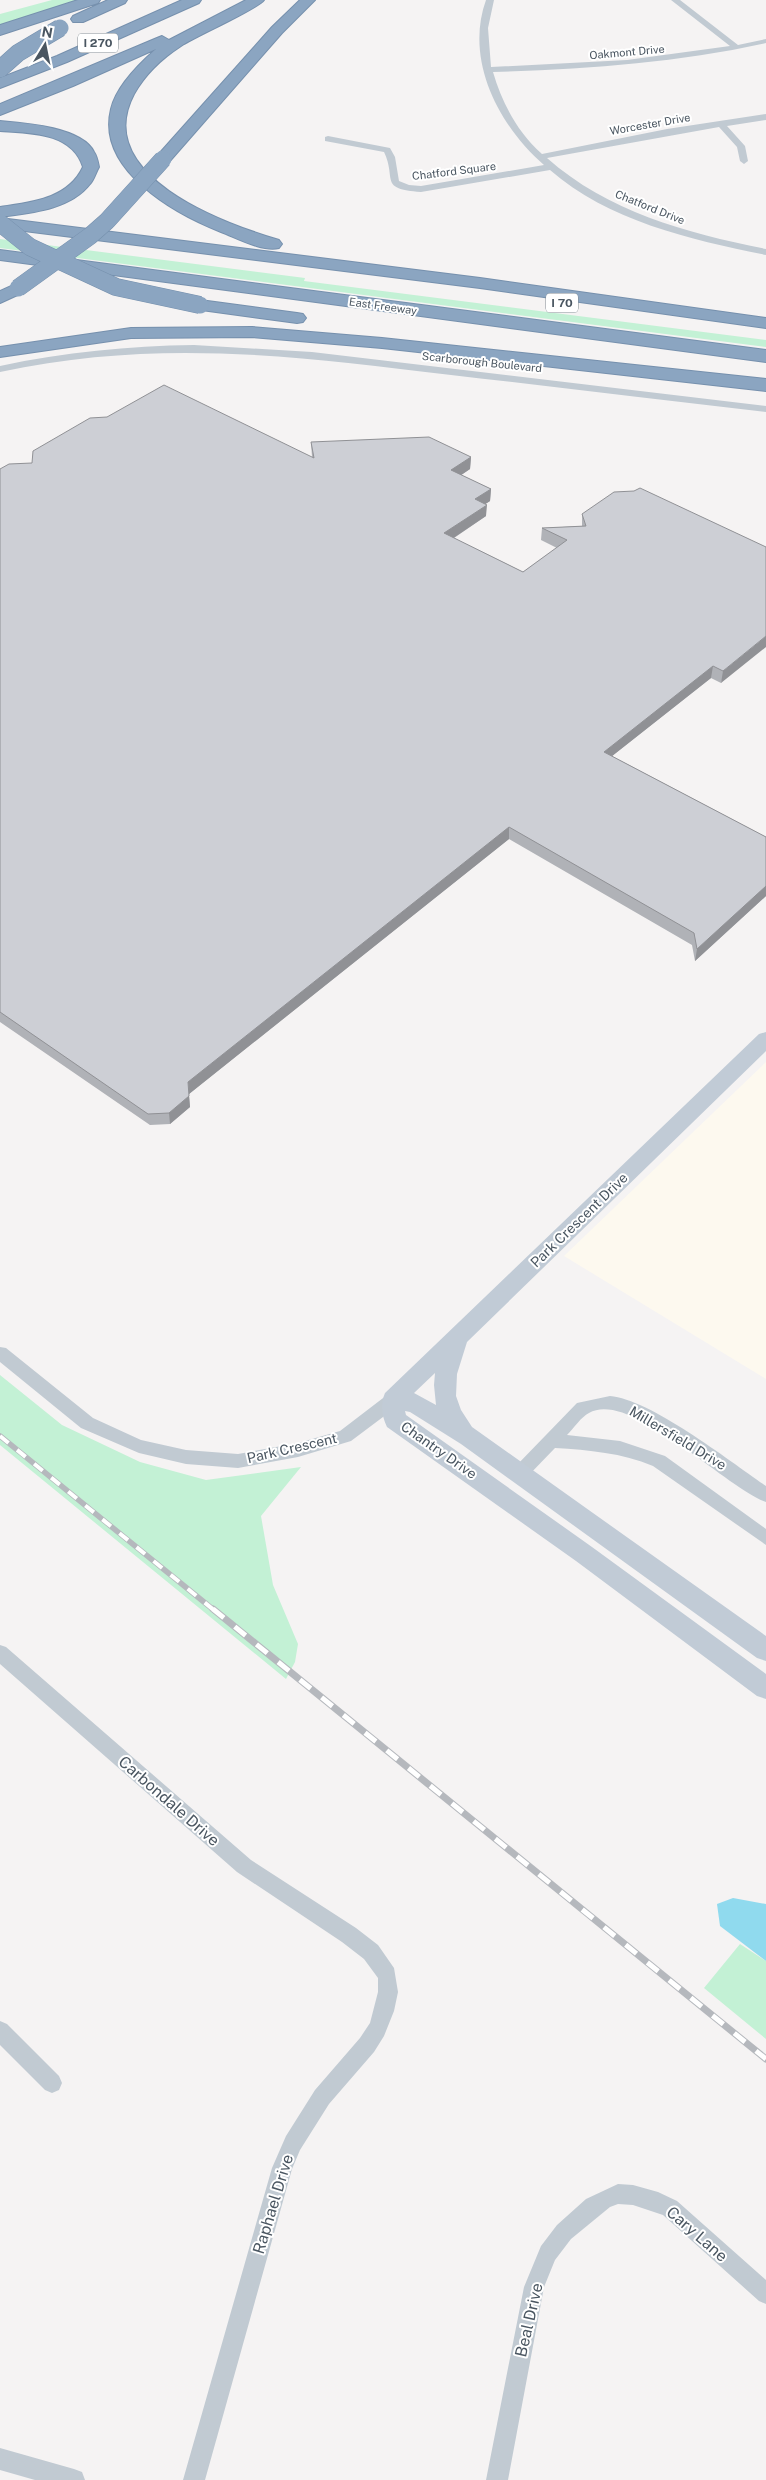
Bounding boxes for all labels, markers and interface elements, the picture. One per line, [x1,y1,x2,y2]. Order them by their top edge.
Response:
north arrow [20,20,70,70]
text: N [40,23,54,41]
road number: I 270 [78,34,118,52]
street label: Oakmont Drive [589,43,665,61]
street label: Worcester Drive [609,111,691,137]
street label: Chatford Square [411,160,497,182]
street label: Chatford Drive [614,188,686,226]
road number: I 70 [546,294,578,312]
street label: East Freeway [348,295,418,317]
street label: Scarborough Boulevard [421,350,543,374]
street label: Park Crescent Drive [527,1169,631,1271]
street label: Millersfield Drive [627,1403,729,1473]
street label: Chantry Drive [398,1418,480,1482]
street label: Park Crescent [245,1430,339,1466]
street label: Carbondale Drive [115,1752,223,1850]
street label: Raphael Drive [249,2152,297,2256]
street label: Cary Lane [663,2202,731,2266]
street label: Beal Drive [511,2281,547,2359]

